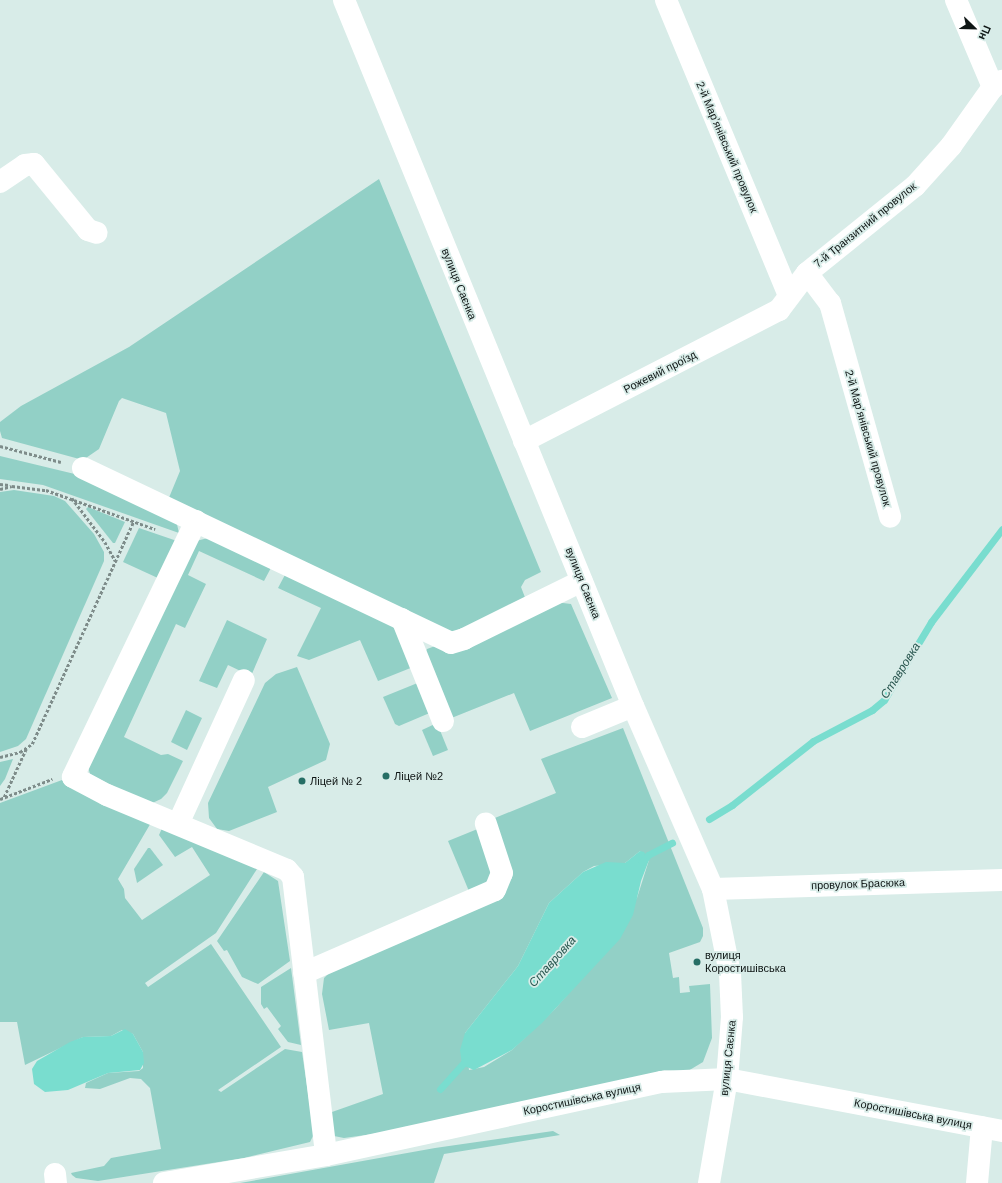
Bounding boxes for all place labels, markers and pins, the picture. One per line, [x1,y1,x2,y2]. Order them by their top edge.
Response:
place label: Ліцей №2 [394,769,443,783]
marker: Ліцей №2 [381,771,391,781]
place label: Ліцей № 2 [310,774,362,788]
marker: Ліцей № 2 [297,776,307,786]
place label: вулиця Коростишівська [705,949,786,975]
marker: вулиця Коростишівська [692,957,702,967]

